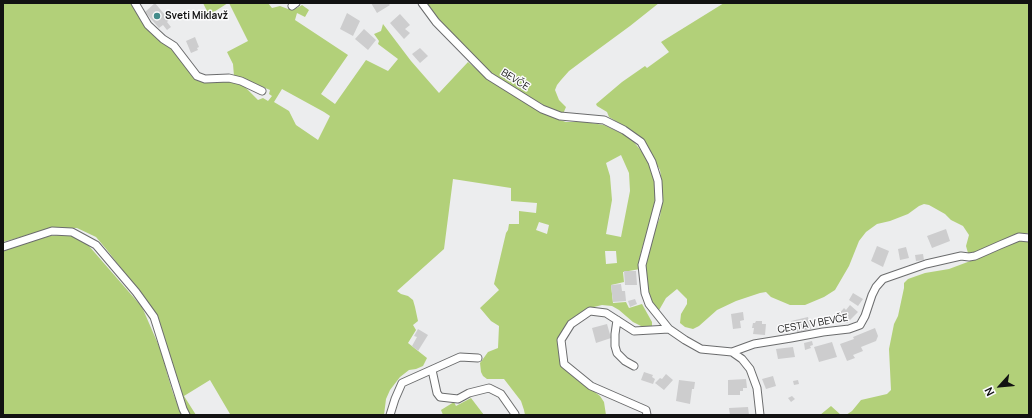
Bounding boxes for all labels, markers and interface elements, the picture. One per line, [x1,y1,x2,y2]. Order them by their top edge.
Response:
place label: Sveti Miklavž [165,10,228,22]
marker: Sveti Miklavž [152,11,162,21]
street label: BEVČE [499,67,531,93]
street label: CESTA V BEVČE [777,312,849,336]
north arrow [980,366,1020,406]
text: N [980,385,997,399]

